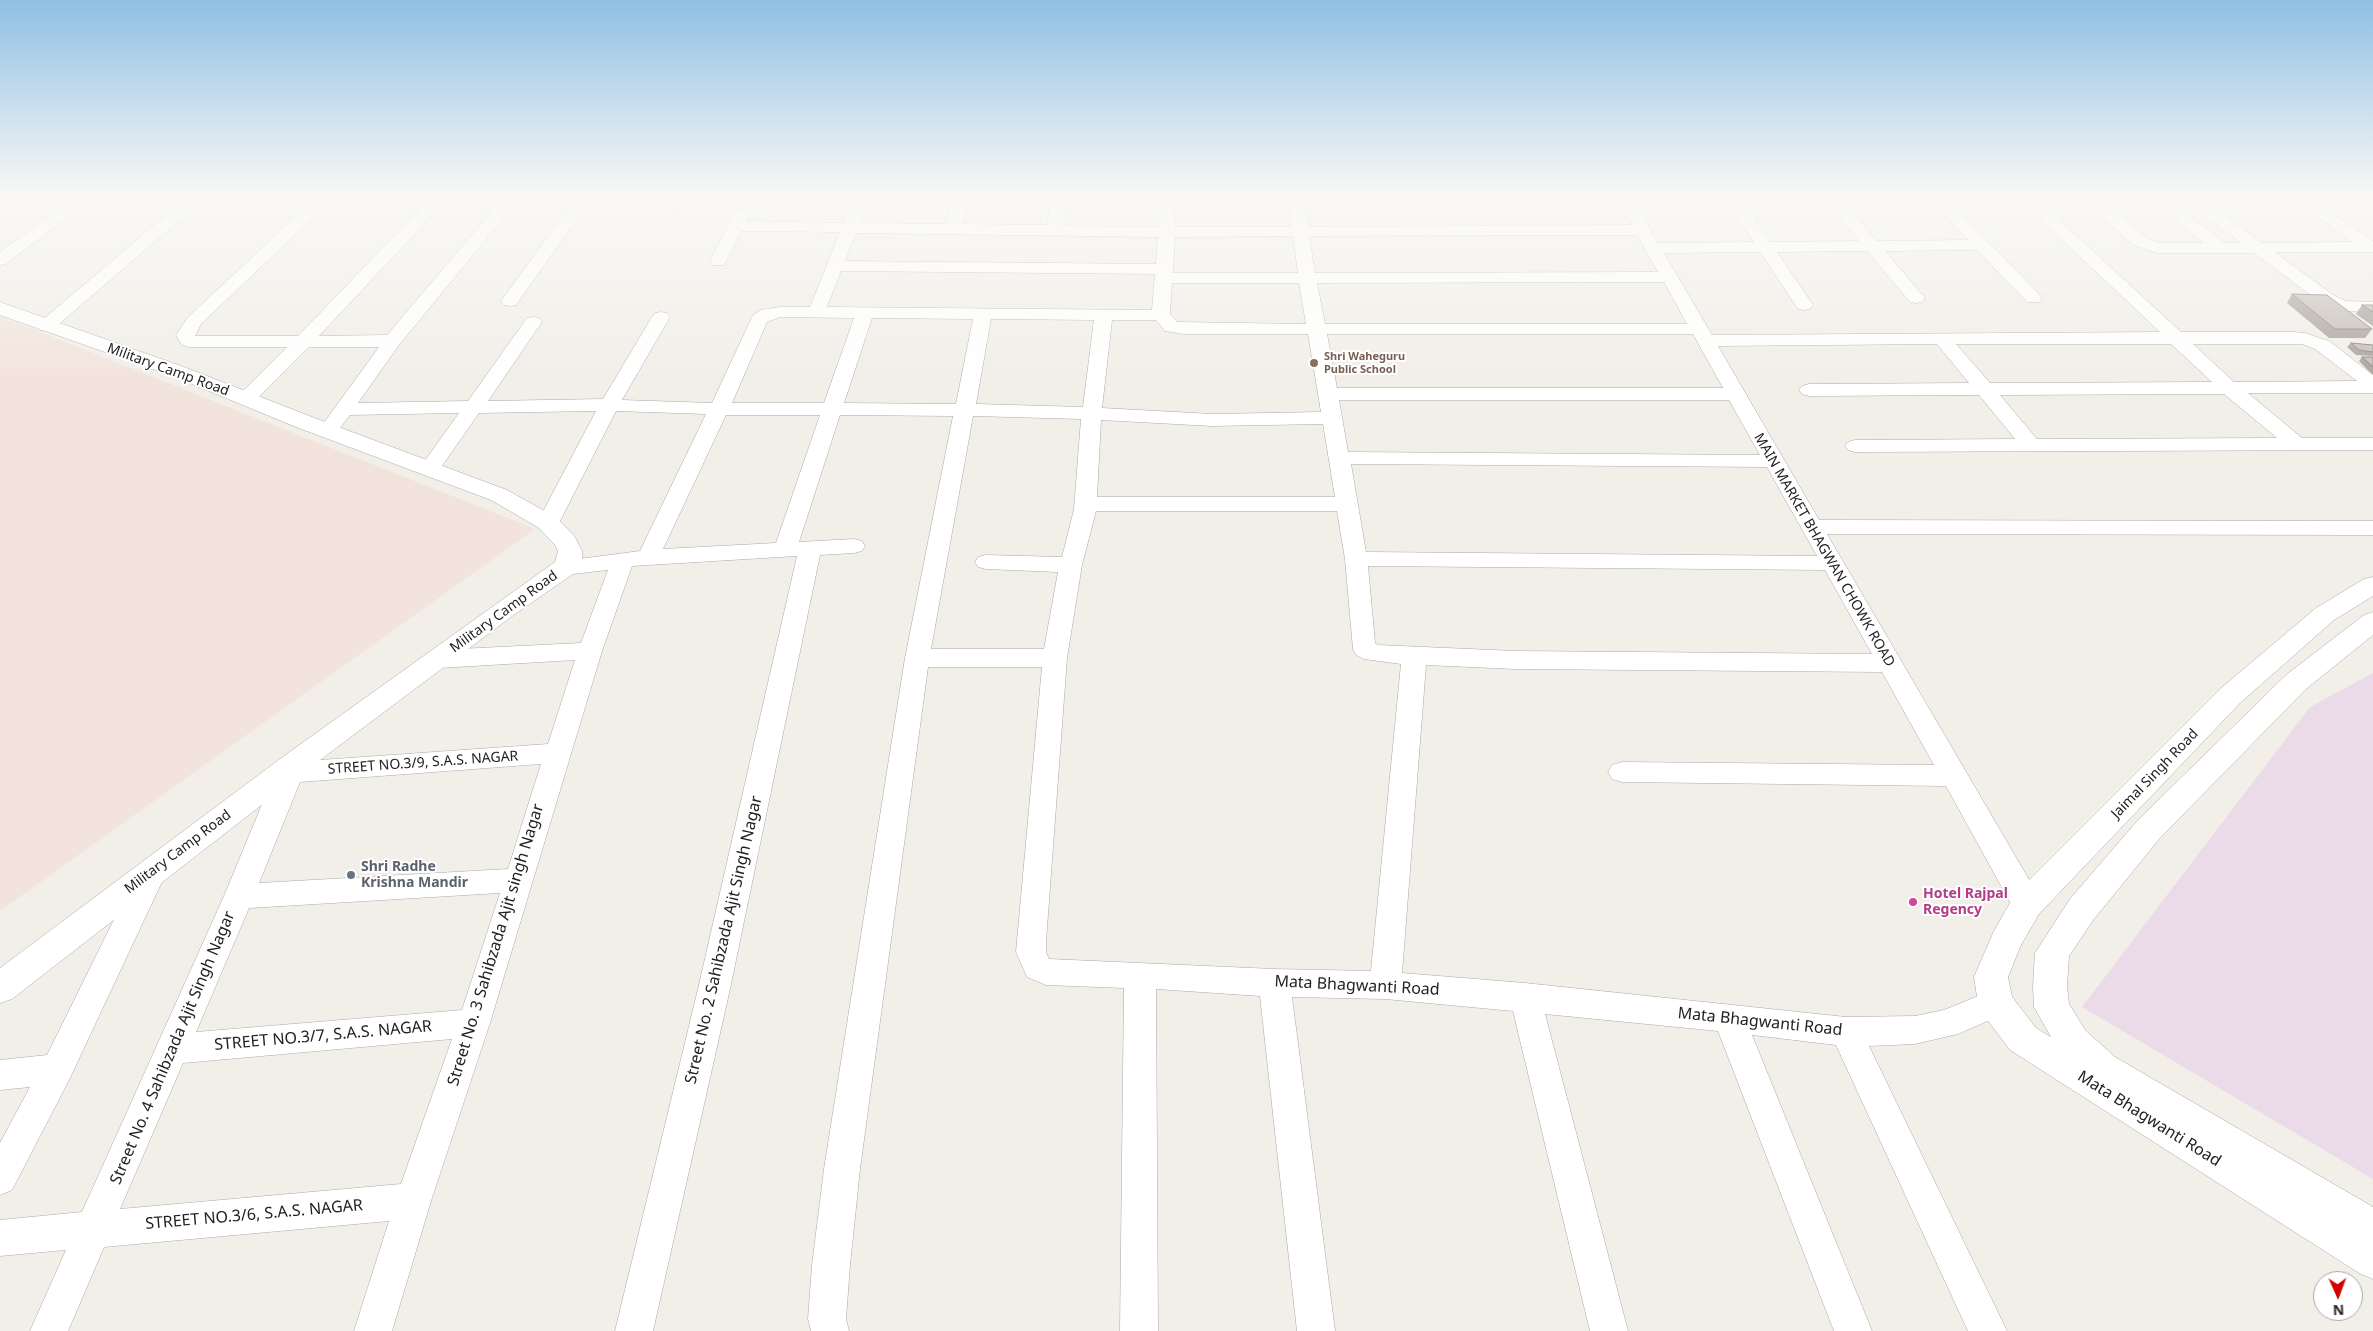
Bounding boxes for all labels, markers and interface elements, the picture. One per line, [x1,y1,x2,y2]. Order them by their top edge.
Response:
street label: Military Camp Road [105,340,231,400]
place label: Shri Waheguru Public School [1324,350,1405,376]
marker: Shri Waheguru Public School [1308,357,1320,369]
street label: MAIN MARKET BHAGWAN CHOWK ROAD [1750,430,1898,670]
street label: Military Camp Road [447,567,561,657]
street label: Jaimal Singh Road [2108,726,2202,822]
street label: STREET NO.3/9, S.A.S. NAGAR [327,748,519,778]
street label: Street No. 2 Sahibzada Ajit Singh Nagar [681,794,767,1086]
street label: Street No. 3 Sahibzada Ajit singh Nagar [444,802,548,1088]
street label: Military Camp Road [122,807,234,897]
place label: Shri Radhe Krishna Mandir [361,859,468,892]
marker: Shri Radhe Krishna Mandir [345,869,357,881]
place label: Hotel Rajpal Regency [1923,886,2008,919]
marker: Hotel Rajpal Regency [1907,896,1919,908]
street label: Street No. 4 Sahibzada Ajit Singh Nagar [107,908,239,1188]
street label: Mata Bhagwanti Road [1274,972,1440,1000]
street label: Mata Bhagwanti Road [1677,1004,1843,1040]
street label: STREET NO.3/7, S.A.S. NAGAR [213,1017,433,1055]
street label: Mata Bhagwanti Road [2074,1067,2224,1171]
street label: STREET NO.3/6, S.A.S. NAGAR [144,1196,364,1234]
north arrow [2313,1271,2363,1321]
text: N [2332,1301,2345,1320]

